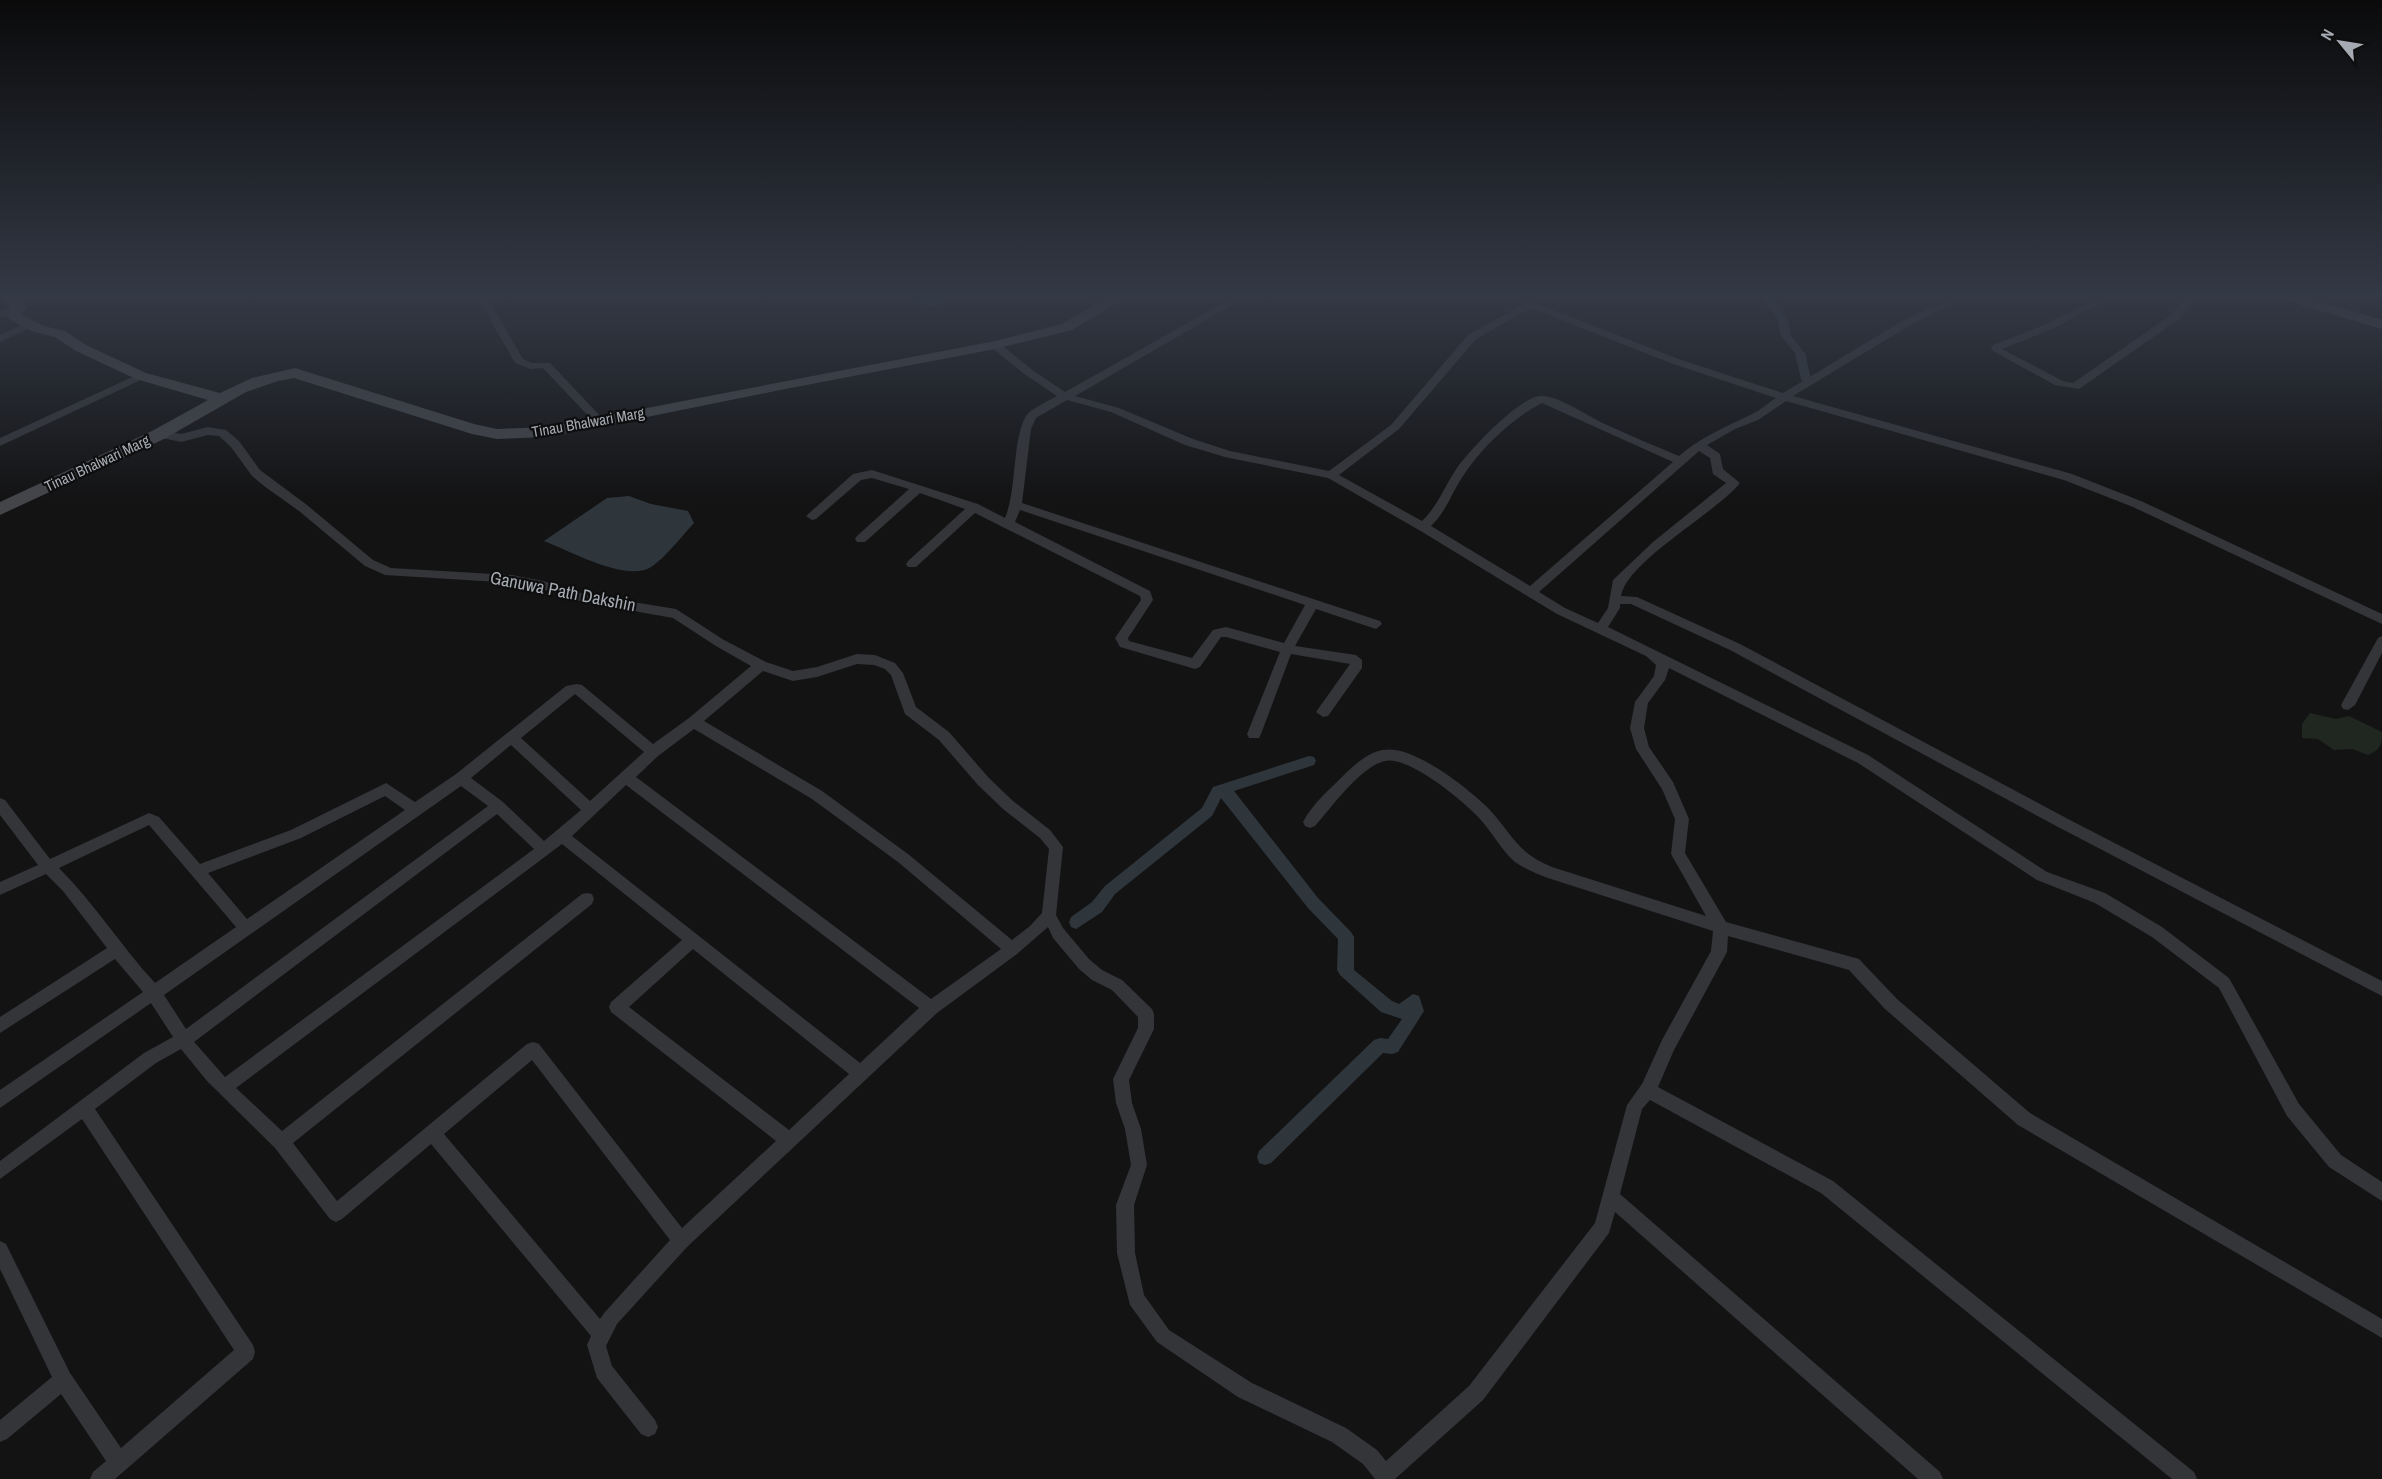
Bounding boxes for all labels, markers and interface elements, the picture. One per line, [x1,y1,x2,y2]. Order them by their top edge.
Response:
north arrow [2310,12,2370,72]
text: N [2315,25,2339,44]
street label: Tinau Bhalwari Marg [530,402,646,442]
street label: Tinau Bhalwari Marg [41,429,153,497]
street label: Ganuwa Path Dakshin [488,565,638,617]

